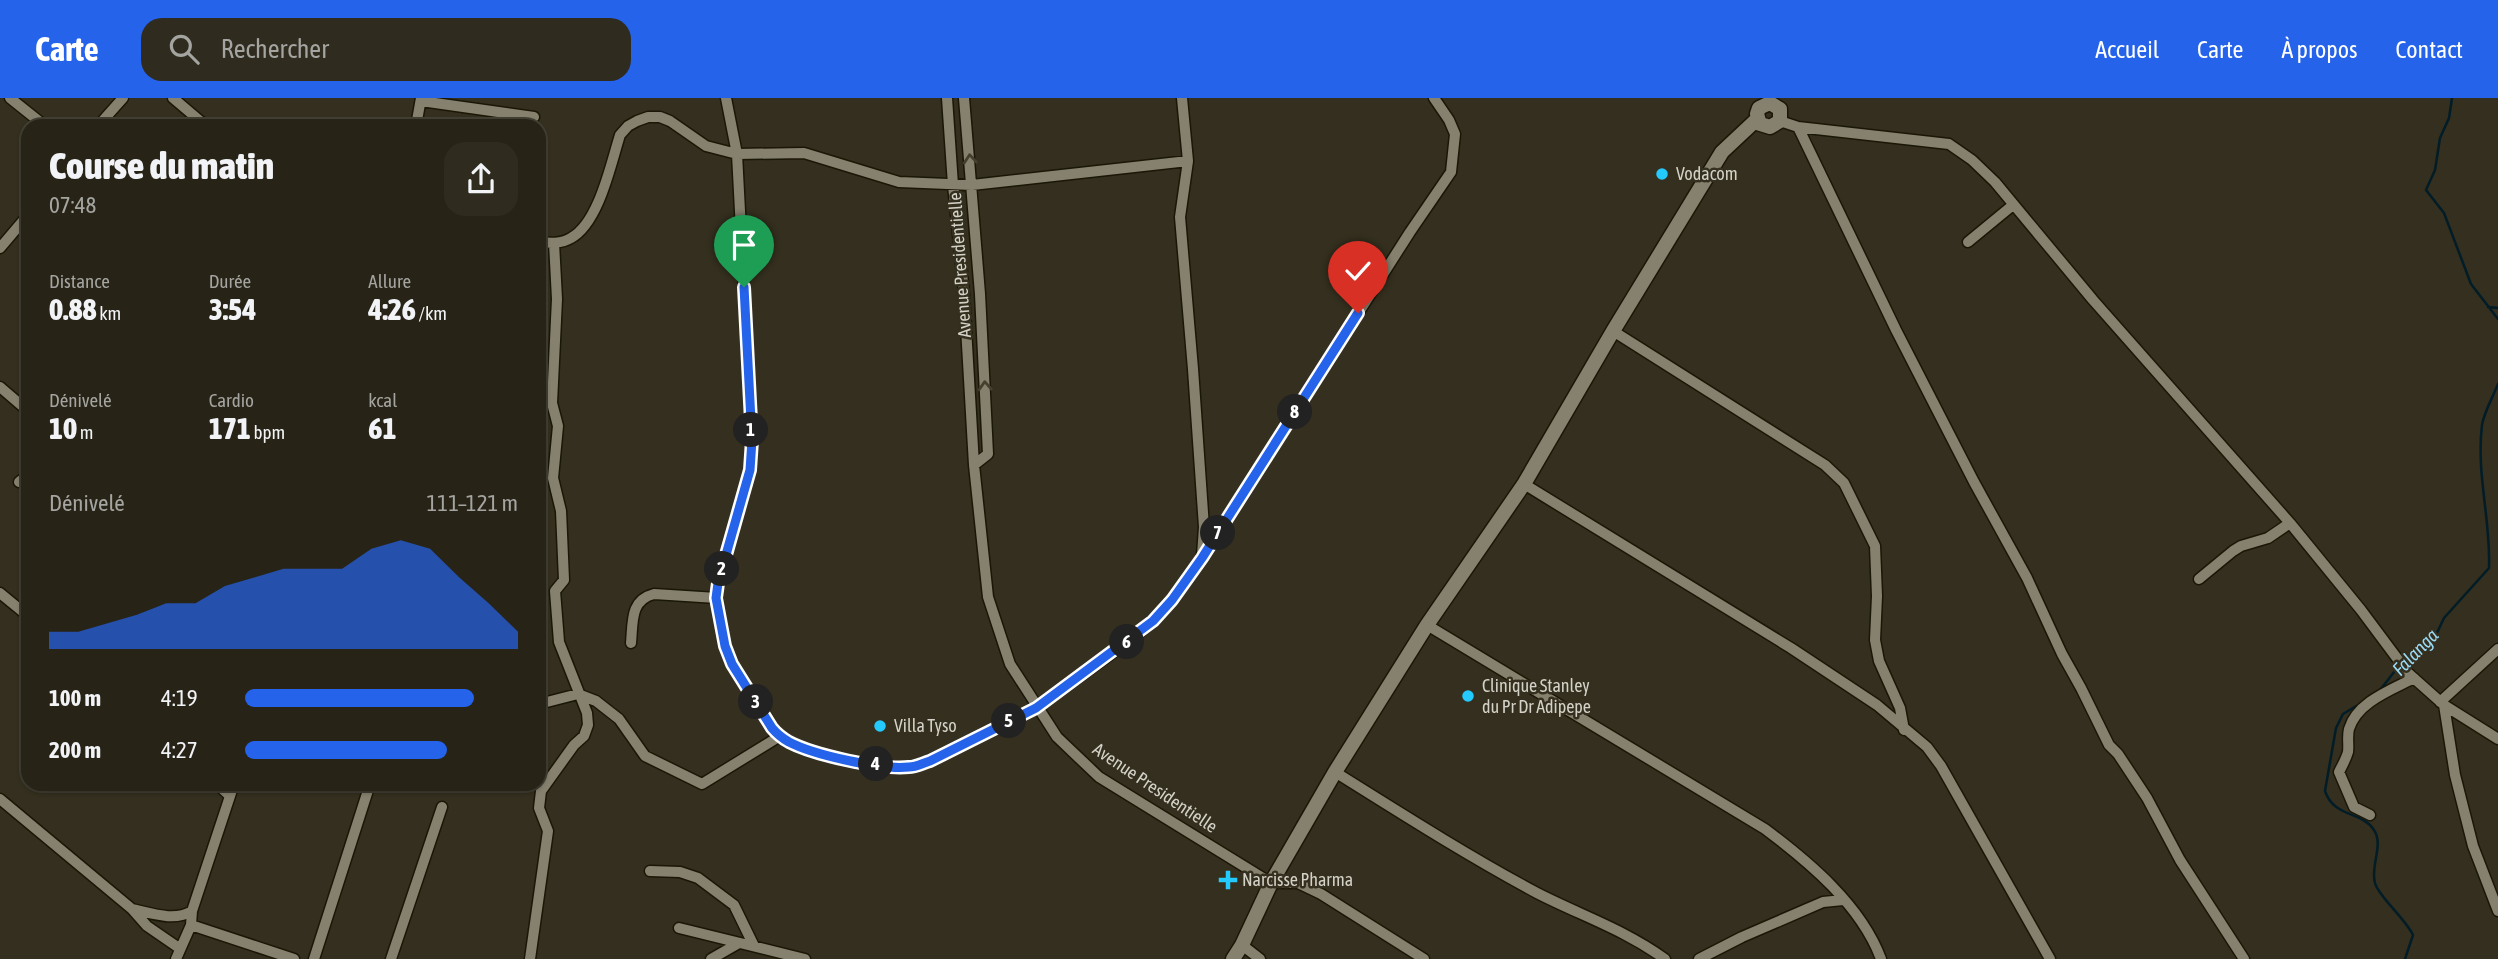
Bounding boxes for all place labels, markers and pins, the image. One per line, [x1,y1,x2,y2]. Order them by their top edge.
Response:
place label: Vodacom [1676,163,1738,184]
marker: Vodacom [1654,166,1670,182]
pin [714,215,774,287]
pin [1328,241,1388,313]
pin: 8 [1278,394,1312,430]
pin: 1 [734,412,768,448]
pin: 7 [1200,516,1236,550]
pin: 2 [704,552,740,587]
pin: 6 [1110,624,1144,660]
place label: Clinique Stanley du Pr Dr Adipepe [1482,675,1591,717]
pin: 3 [738,684,774,720]
marker: Clinique Stanley du Pr Dr Adipepe [1460,688,1476,704]
pin: 5 [992,704,1026,738]
place label: Villa Tyso [894,715,957,736]
marker: Villa Tyso [872,718,888,734]
pin: 4 [858,746,894,782]
place label: Narcisse Pharma [1242,869,1353,890]
marker: Narcisse Pharma [1220,872,1236,888]

